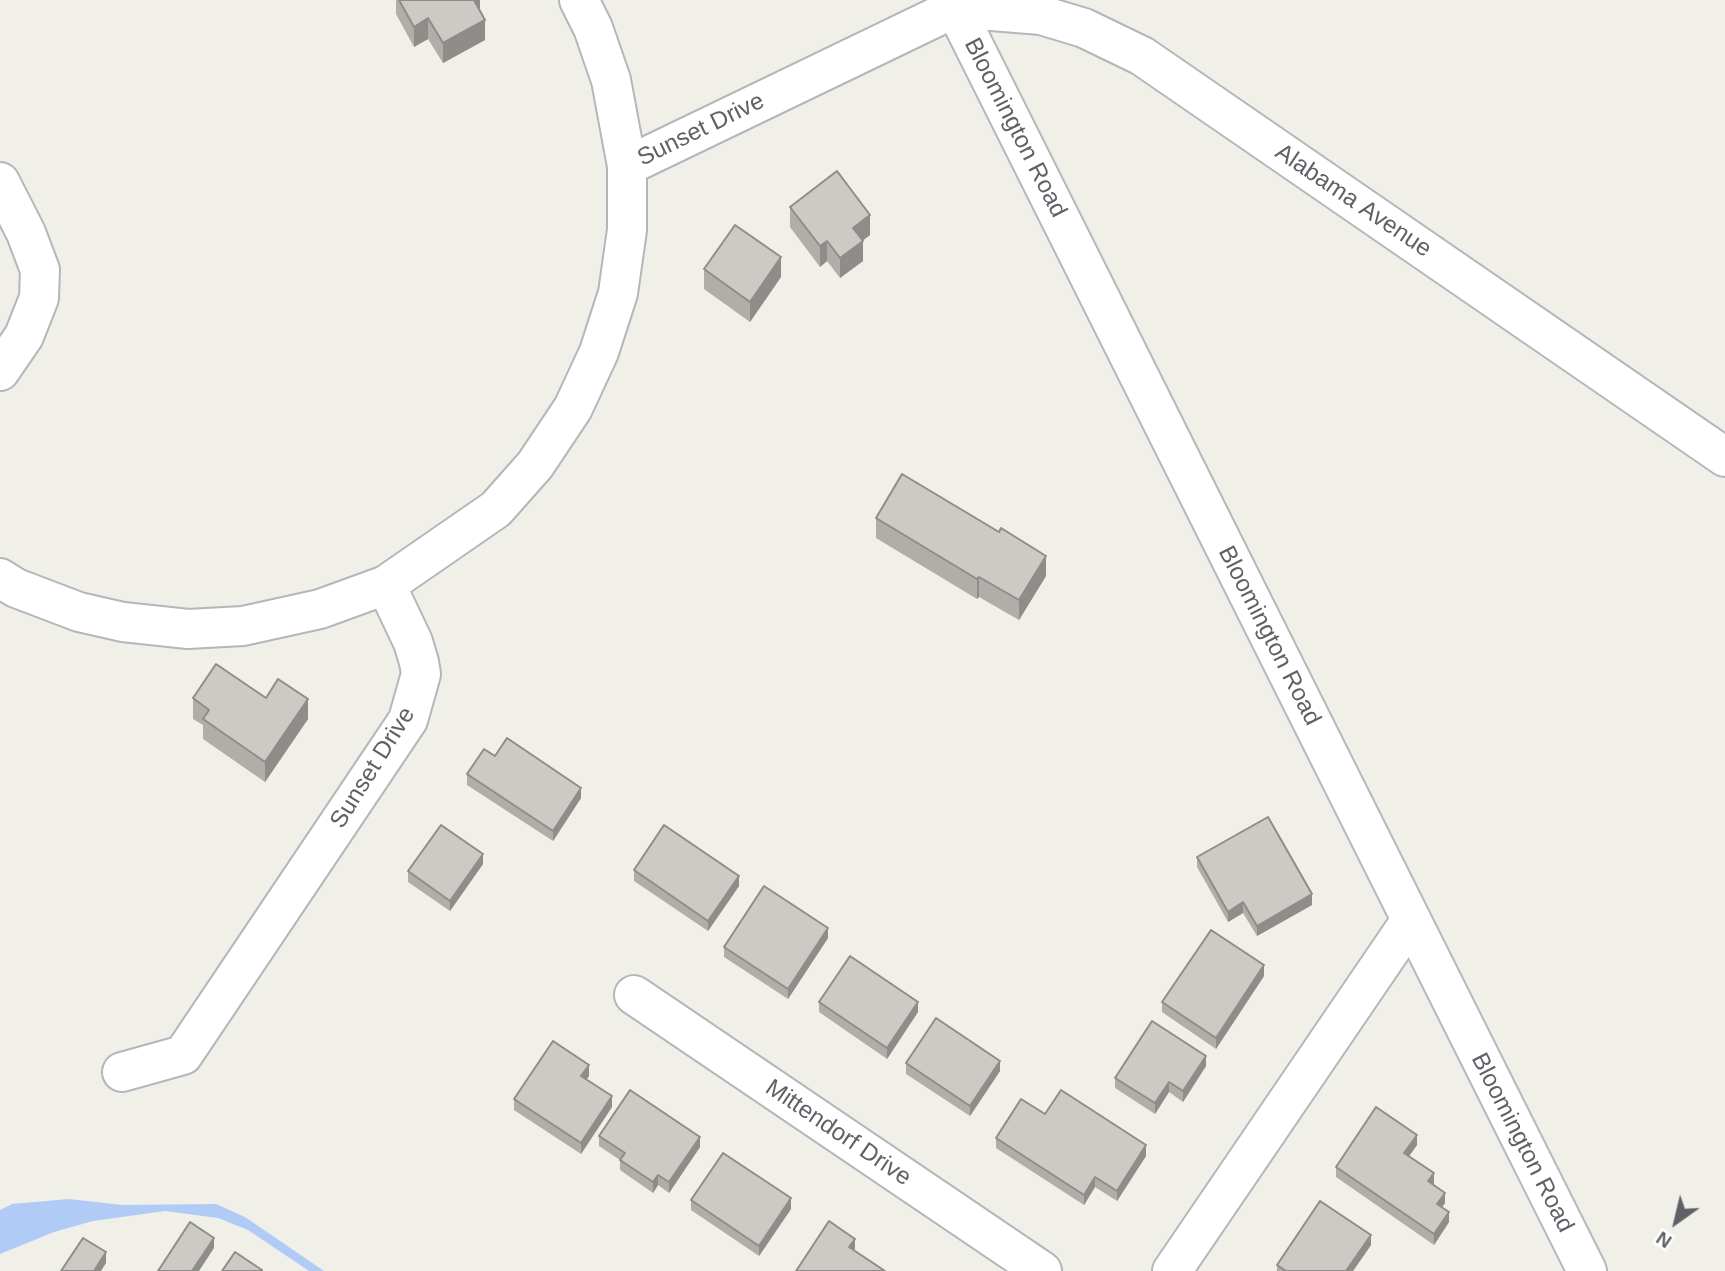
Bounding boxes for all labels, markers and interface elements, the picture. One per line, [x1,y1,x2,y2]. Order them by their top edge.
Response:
street label: Bloomington Road [957,33,1073,223]
street label: Sunset Drive [633,87,769,173]
street label: Alabama Avenue [1269,138,1437,264]
street label: Bloomington Road [1211,541,1327,731]
street label: Sunset Drive [324,702,422,834]
street label: Bloomington Road [1464,1048,1580,1238]
street label: Mittendorf Drive [760,1074,916,1192]
north arrow [1641,1187,1711,1257]
text: N [1652,1227,1676,1252]

